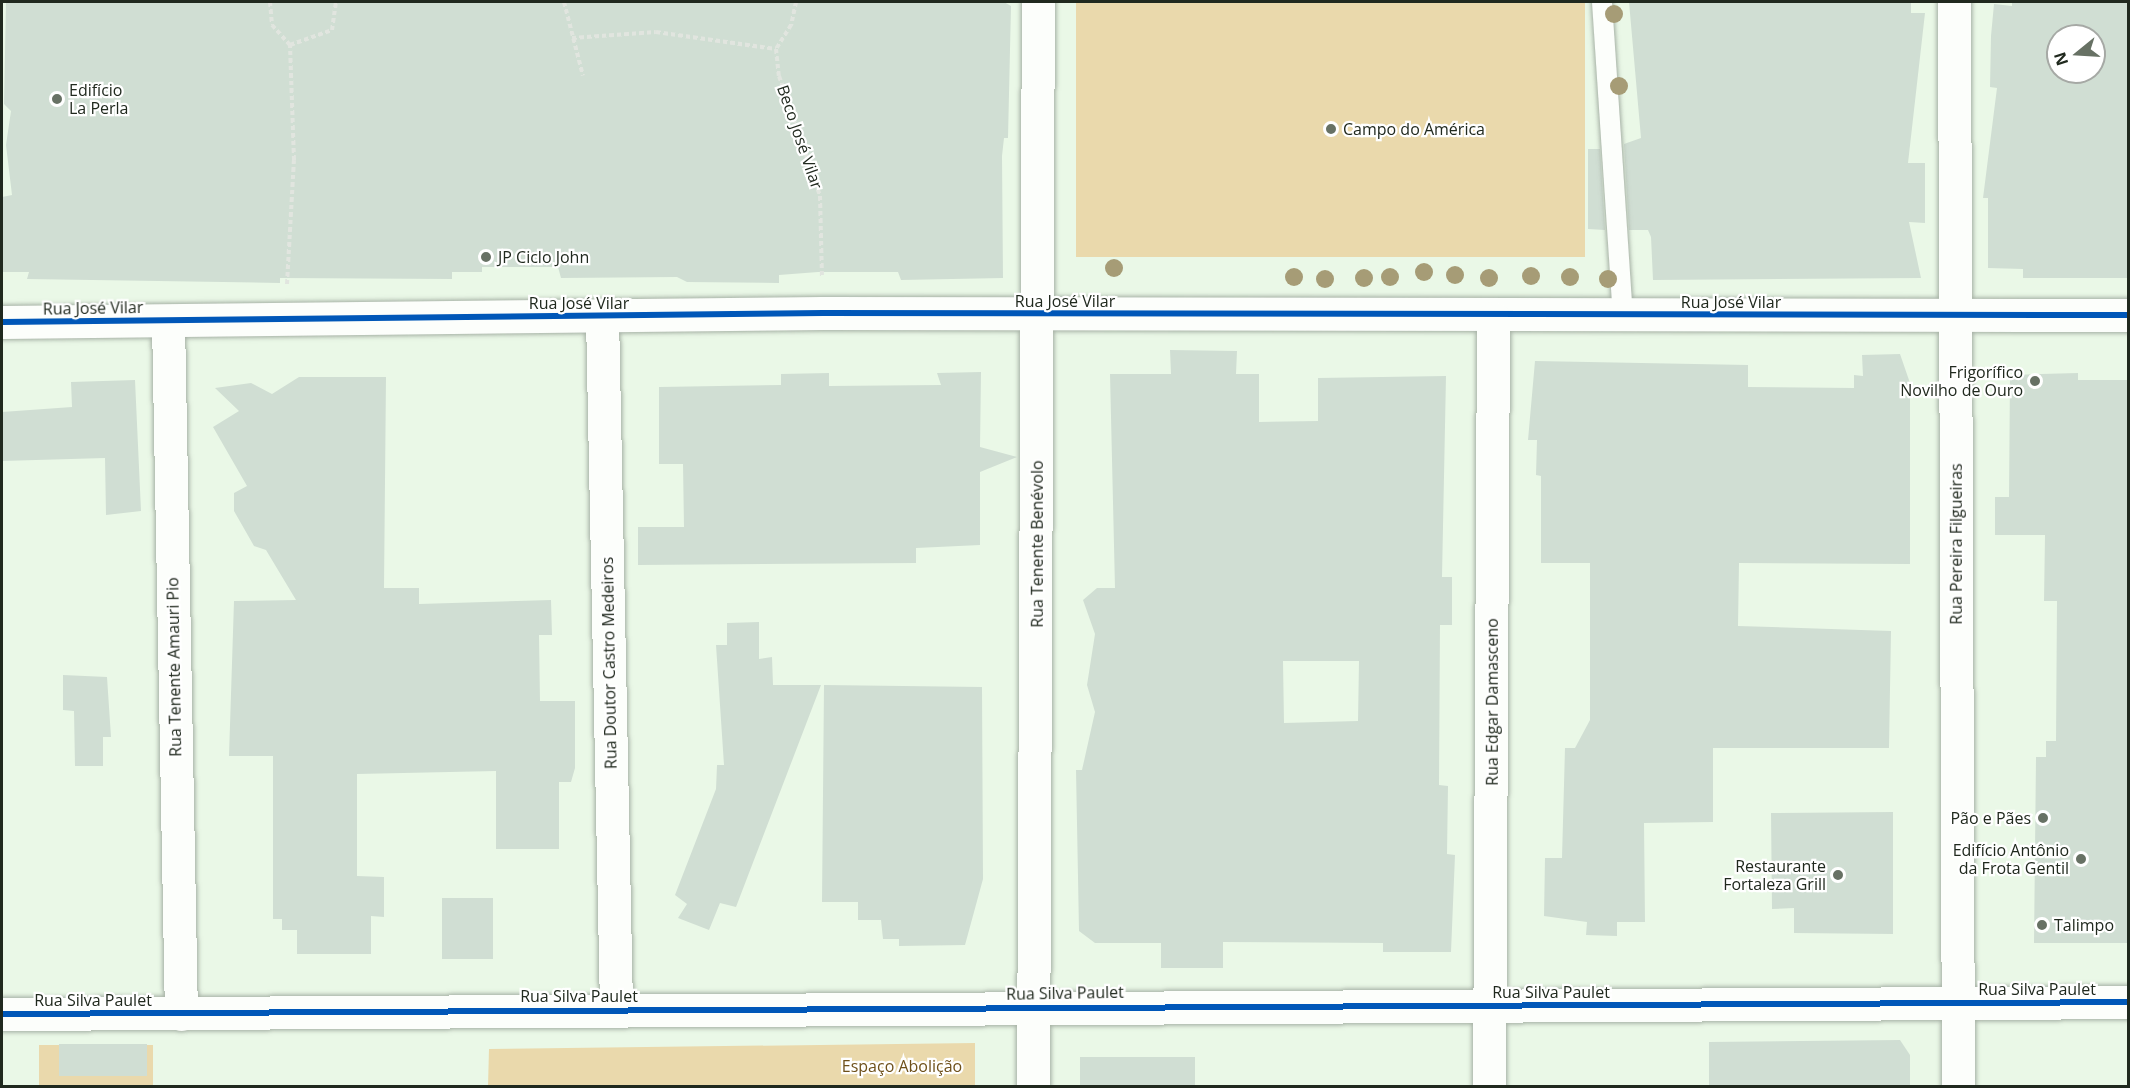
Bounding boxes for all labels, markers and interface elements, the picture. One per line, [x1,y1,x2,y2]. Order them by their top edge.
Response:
north arrow [2046,24,2106,84]
text: N [2048,49,2073,69]
place label: Edifício La Perla [69,80,128,118]
street label: Beco José Vilar [773,83,827,191]
marker: Edifício La Perla [50,92,64,106]
place label: Campo do América [1343,119,1485,139]
marker: Campo do América [1324,122,1338,136]
place label: JP Ciclo John [498,247,589,267]
marker: JP Ciclo John [479,250,493,264]
street label: Rua José Vilar [1015,291,1115,311]
street label: Rua José Vilar [1681,292,1781,312]
street label: Rua José Vilar [529,293,629,313]
street label: Rua José Vilar [43,298,143,318]
place label: Frigorífico Novilho de Ouro [1900,362,2023,400]
marker: Frigorífico Novilho de Ouro [2028,374,2042,388]
street label: Rua Tenente Benévolo [1027,460,1047,628]
street label: Rua Pereira Filgueiras [1946,463,1966,625]
street label: Rua Doutor Castro Medeiros [598,557,620,769]
street label: Rua Tenente Amauri Pio [163,577,185,757]
street label: Rua Edgar Damasceno [1482,618,1502,786]
place label: Pão e Pães [1950,808,2031,828]
marker: Pão e Pães [2036,811,2050,825]
place label: Edifício Antônio da Frota Gentil [1953,840,2069,878]
marker: Edifício Antônio da Frota Gentil [2074,852,2088,866]
place label: Restaurante Fortaleza Grill [1723,856,1826,894]
marker: Restaurante Fortaleza Grill [1831,868,1845,882]
place label: Talimpo [2054,915,2114,935]
marker: Talimpo [2035,918,2049,932]
street label: Rua Silva Paulet [1978,979,2096,999]
street label: Rua Silva Paulet [1006,982,1124,1004]
street label: Rua Silva Paulet [1492,982,1610,1002]
street label: Rua Silva Paulet [520,986,638,1006]
street label: Rua Silva Paulet [34,990,152,1010]
park label: Espaço Abolição [842,1056,962,1076]

